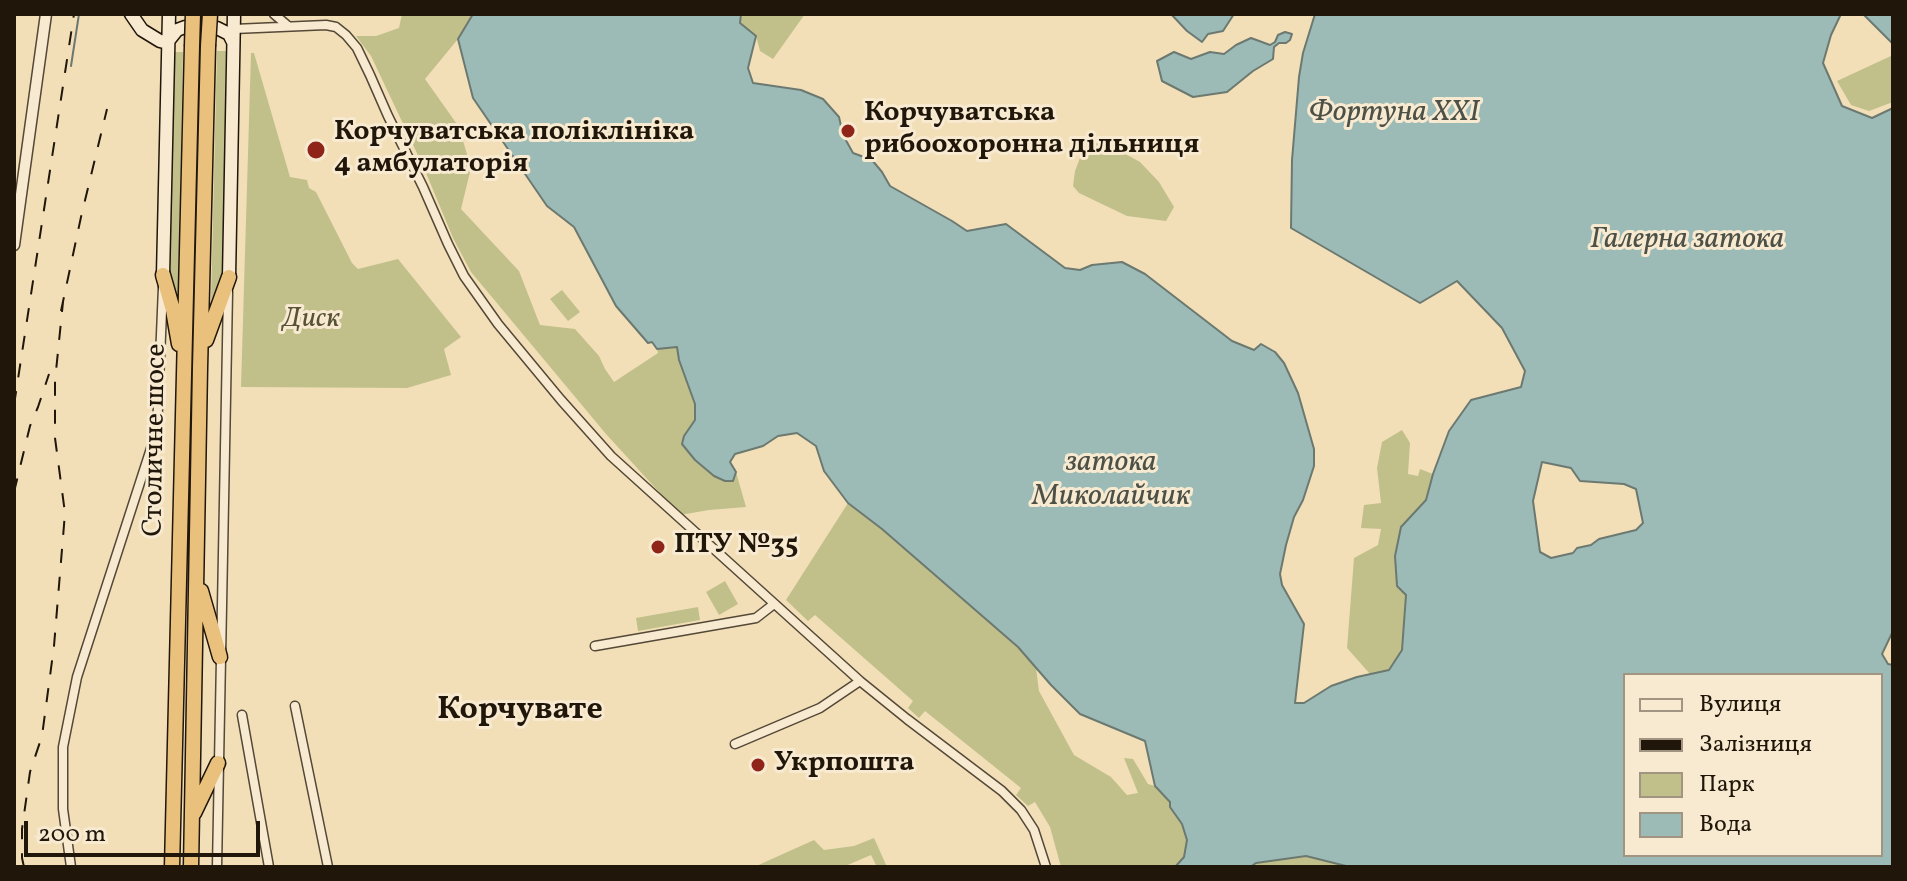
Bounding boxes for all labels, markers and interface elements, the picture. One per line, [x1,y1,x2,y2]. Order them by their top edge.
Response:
water label: Фортуна XXI [1308,96,1480,132]
place label: Корчуватська рибоохоронна дільниця [864,98,1199,164]
place label: Корчуватська поліклініка 4 амбулаторія [334,117,694,183]
marker: Корчуватська рибоохоронна дільниця [839,122,857,140]
marker: Корчуватська поліклініка 4 амбулаторія [305,139,327,161]
water label: Галерна затока [1590,223,1784,259]
park label: Диск [283,304,339,338]
street label: Столичне шосе [139,343,175,537]
water label: затока Миколайчик [1032,446,1190,516]
place label: ПТУ №35 [674,530,798,564]
marker: ПТУ №35 [649,538,667,556]
legend [1623,673,1883,857]
text: Вулиця [1699,688,1781,722]
district label: Корчувате [437,693,603,731]
text: Залізниця [1699,728,1812,762]
place label: Укрпошта [774,748,914,782]
marker: Укрпошта [749,756,767,774]
text: Парк [1699,768,1755,802]
scale bar [28,805,264,855]
text: Вода [1699,808,1752,842]
text: 200 m [38,818,106,852]

